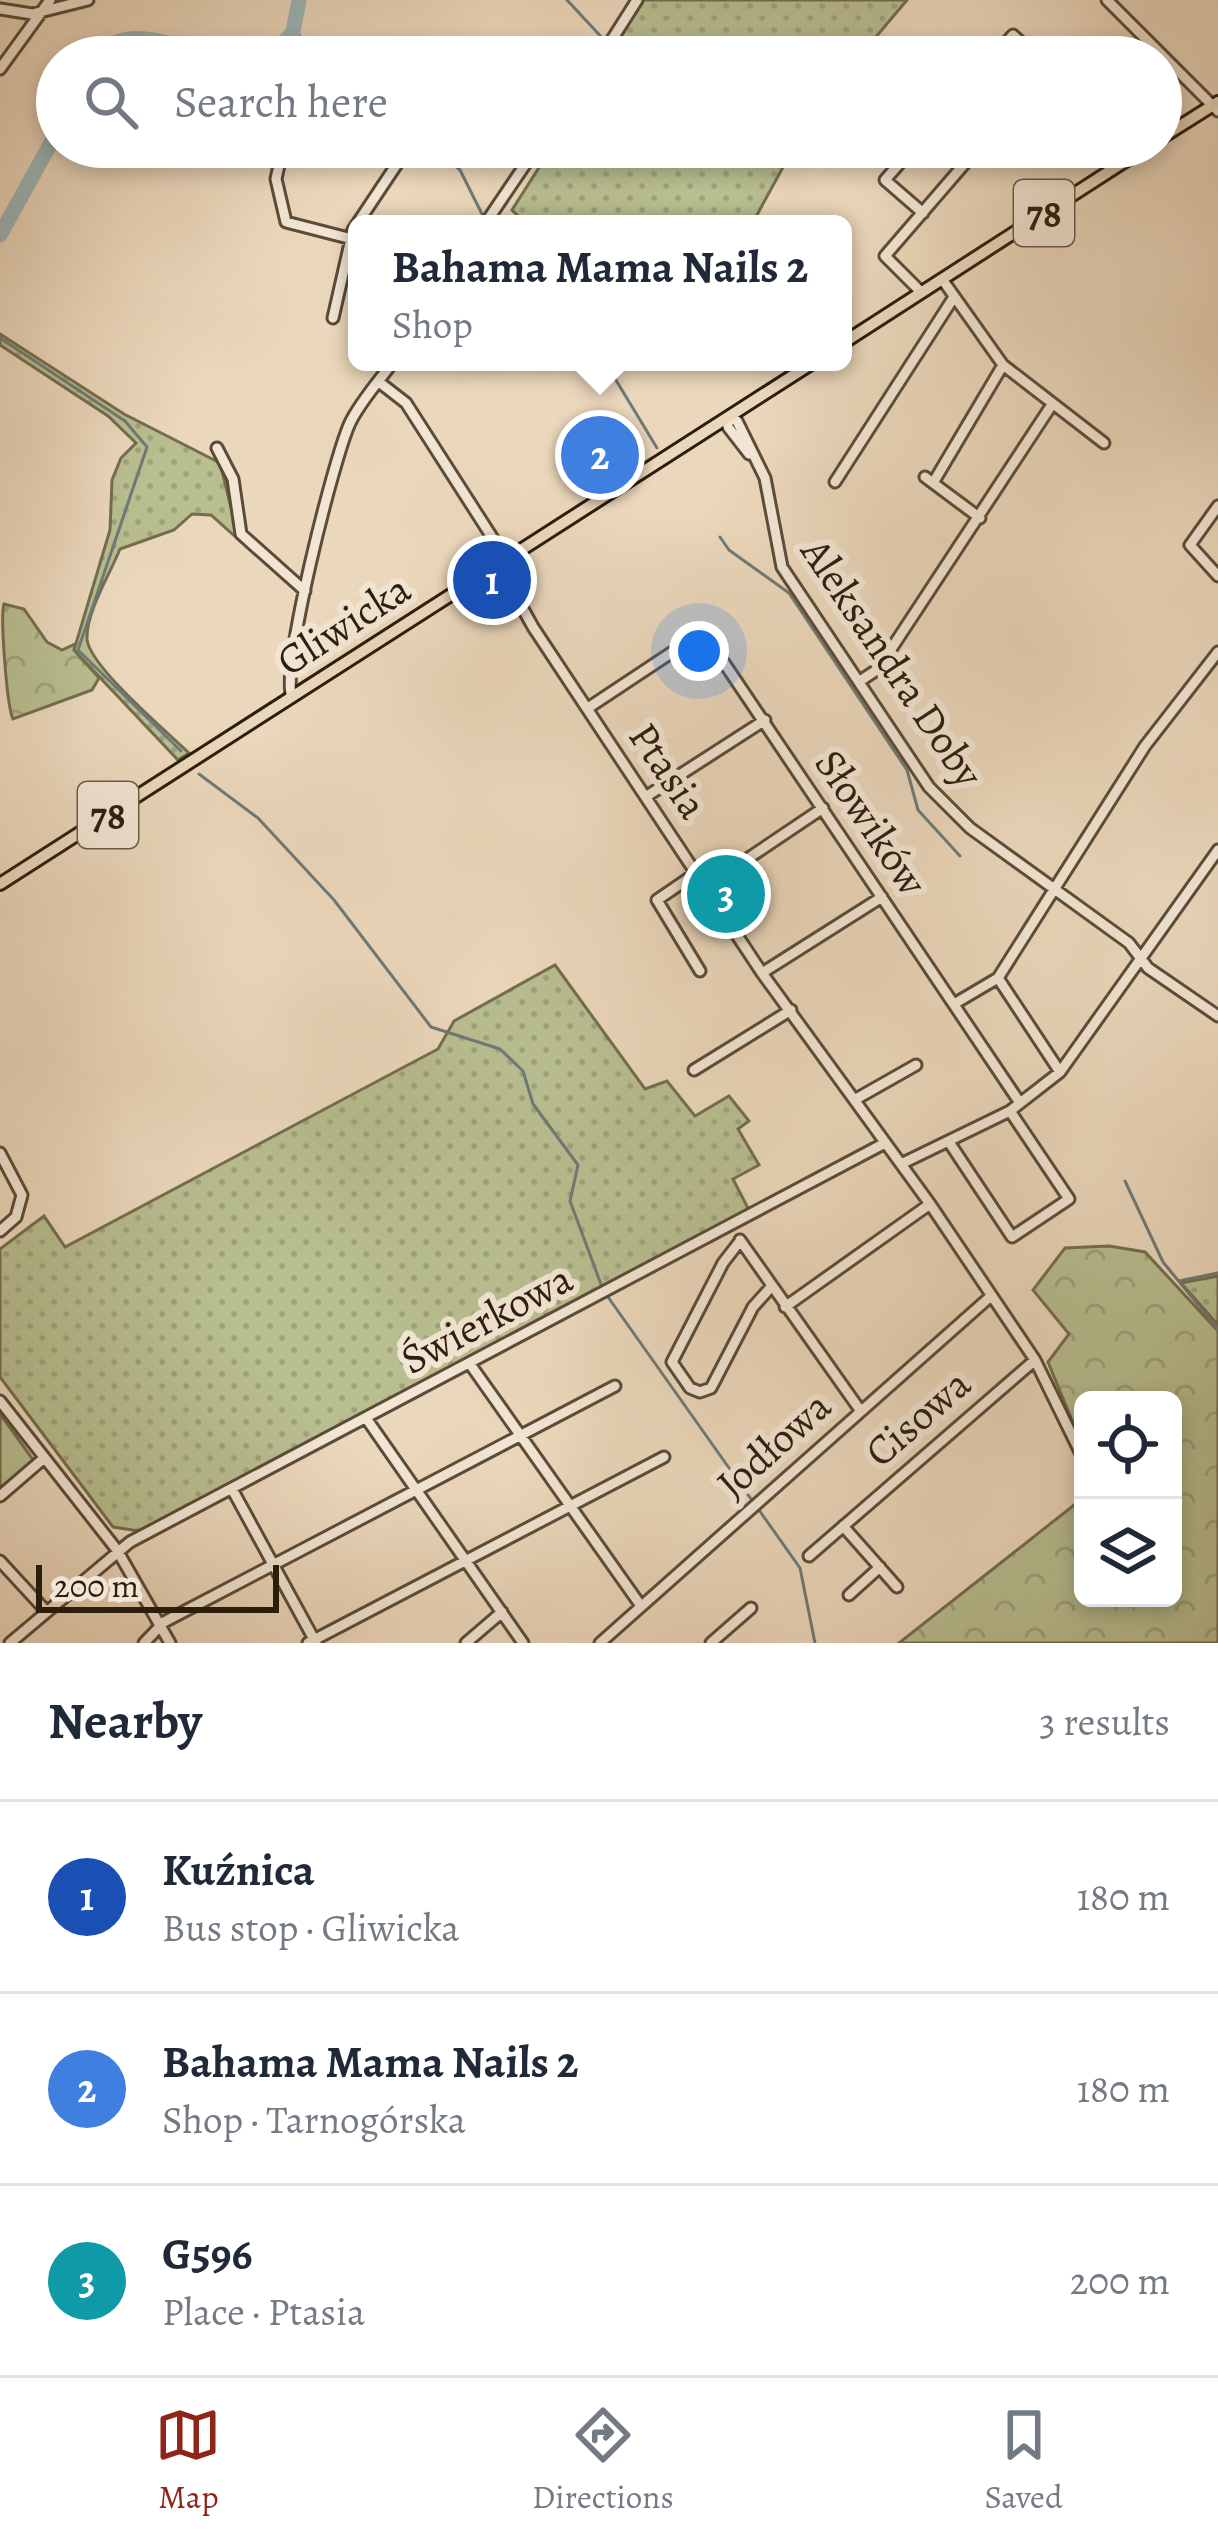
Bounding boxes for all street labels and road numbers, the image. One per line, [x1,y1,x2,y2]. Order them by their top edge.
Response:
road number: 78 [1014,180,1074,246]
street label: Aleksandra Doby [788,526,998,799]
street label: Gliwicka [265,560,421,689]
street label: Ptasia [616,711,722,830]
street label: Słowików [802,738,941,907]
road number: 78 [78,782,138,848]
street label: Świerkowa [390,1249,582,1387]
street label: Cisowa [852,1355,983,1479]
street label: Jodłowa [704,1378,843,1511]

